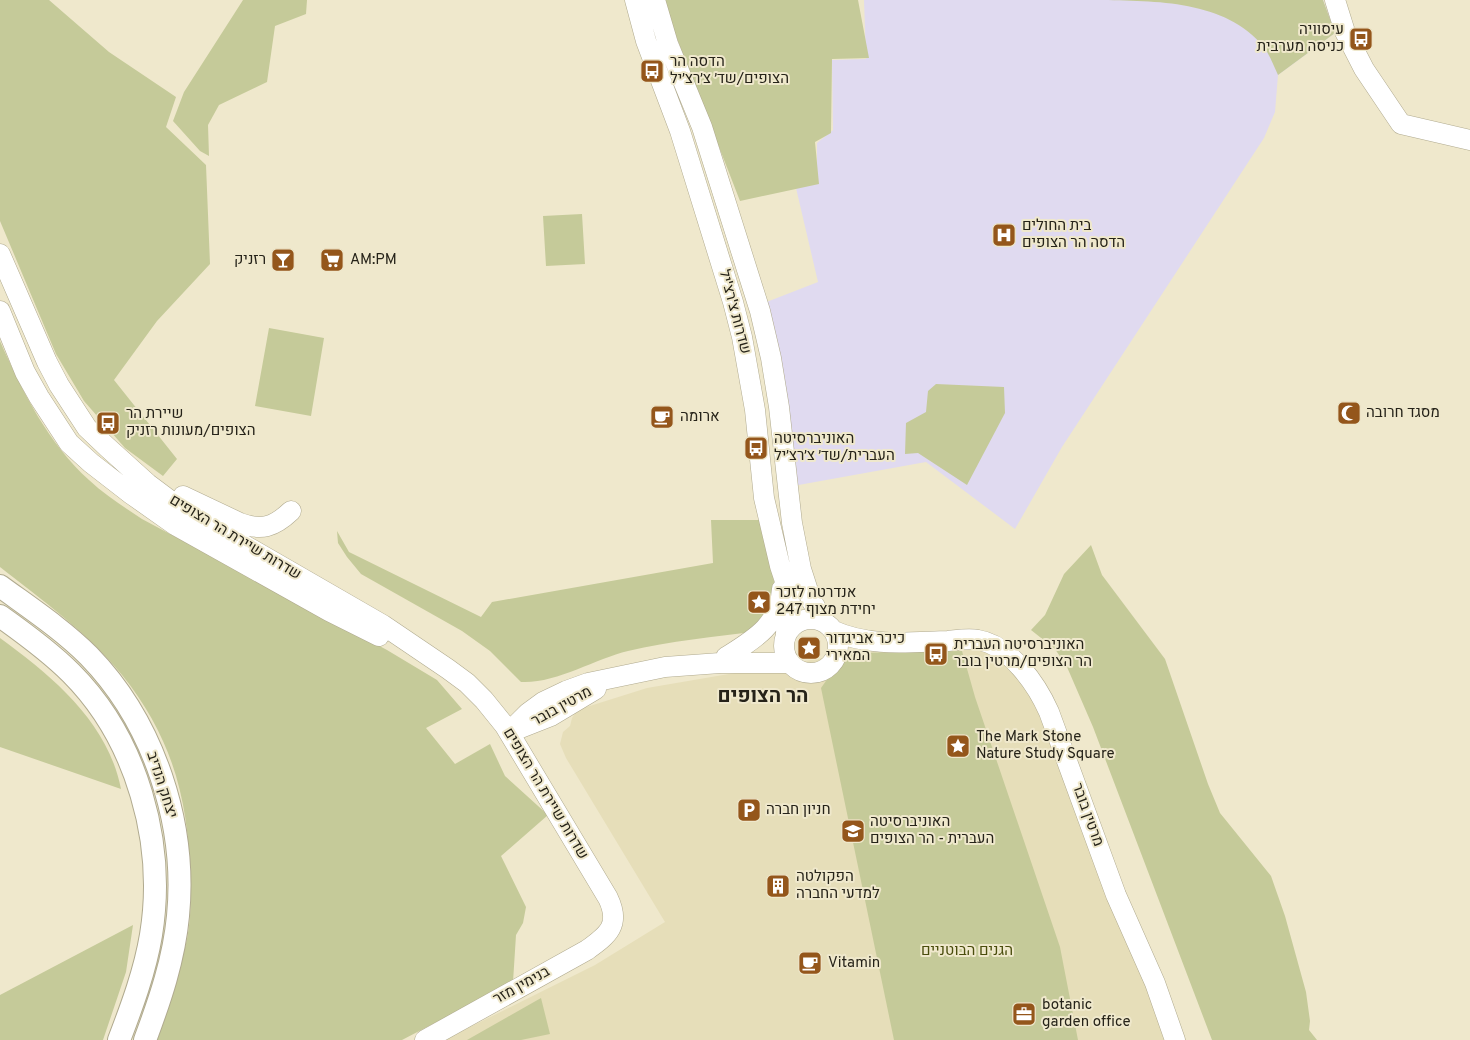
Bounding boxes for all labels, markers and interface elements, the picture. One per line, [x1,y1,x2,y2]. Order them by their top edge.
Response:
place label: עיסוויה כניסה מערבית [1257,21,1344,57]
bus stop icon: עיסוויה כניסה מערבית [1348,26,1374,52]
place label: הדסה הר הצופים/שד׳ צ׳רצ׳יל [670,53,789,89]
bus stop icon: הדסה הר הצופים/שד׳ צ׳רצ׳יל [639,58,665,84]
place label: בית החולים הדסה הר הצופים [1022,217,1125,253]
hospital icon: בית החולים הדסה הר הצופים [991,222,1017,248]
bar icon: רזניק [270,247,296,273]
supermarket icon: AM:PM [319,247,345,273]
place label: רזניק [234,251,266,270]
place label: AM:PM [350,251,397,270]
street label: שדרות צ'רצ'יל [714,268,754,356]
mosque icon: מסגד חרובה [1336,400,1362,426]
cafe icon: ארומה [649,404,675,430]
place label: מסגד חרובה [1366,404,1440,423]
place label: שיירת הר הצופים/מעונות רזניק [126,405,256,441]
place label: ארומה [680,408,720,427]
bus stop icon: שיירת הר הצופים/מעונות רזניק [95,410,121,436]
place label: האוניברסיטה העברית/שד׳ צ׳רצ׳יל [774,430,895,466]
bus stop icon: האוניברסיטה העברית/שד׳ צ׳רצ׳יל [743,435,769,461]
street label: שדרות שיירת הר הצופים [166,491,304,585]
place label: אנדרטה לזכר יחידת מצוף 247 [776,584,876,620]
place icon: אנדרטה לזכר יחידת מצוף 247 [746,589,772,615]
place label: כיכר אביגדור המאירי [826,630,905,666]
place icon: כיכר אביגדור המאירי [796,635,822,661]
place label: האוניברסיטה העברית הר הצופים/מרטין בובר [954,636,1092,672]
bus stop icon: האוניברסיטה העברית הר הצופים/מרטין בובר [923,641,949,667]
street label: מרטין בובר [528,683,596,731]
district label: הר הצופים [718,684,808,710]
street label: שדרות שיירת הר הצופים [498,725,592,863]
place label: The Mark Stone Nature Study Square [976,728,1114,764]
place icon: The Mark Stone Nature Study Square [945,733,971,759]
street label: יצחק הנדיב [141,749,181,821]
street label: מרטין בובר [1067,781,1107,849]
parking icon: חניון חברה [736,797,762,823]
place label: חניון חברה [766,801,831,820]
place label: האוניברסיטה העברית - הר הצופים [870,813,994,849]
school or university icon: האוניברסיטה העברית - הר הצופים [840,818,866,844]
place label: הפקולטה למדעי החברה [796,868,880,904]
building icon: הפקולטה למדעי החברה [765,873,791,899]
park label: הגנים הבוטניים [921,942,1013,961]
cafe icon: Vitamin [797,950,823,976]
place label: Vitamin [828,954,880,973]
street label: בנימין מזר [490,963,554,1009]
place label: botanic garden office [1042,996,1131,1032]
office icon: botanic garden office [1011,1001,1037,1027]

